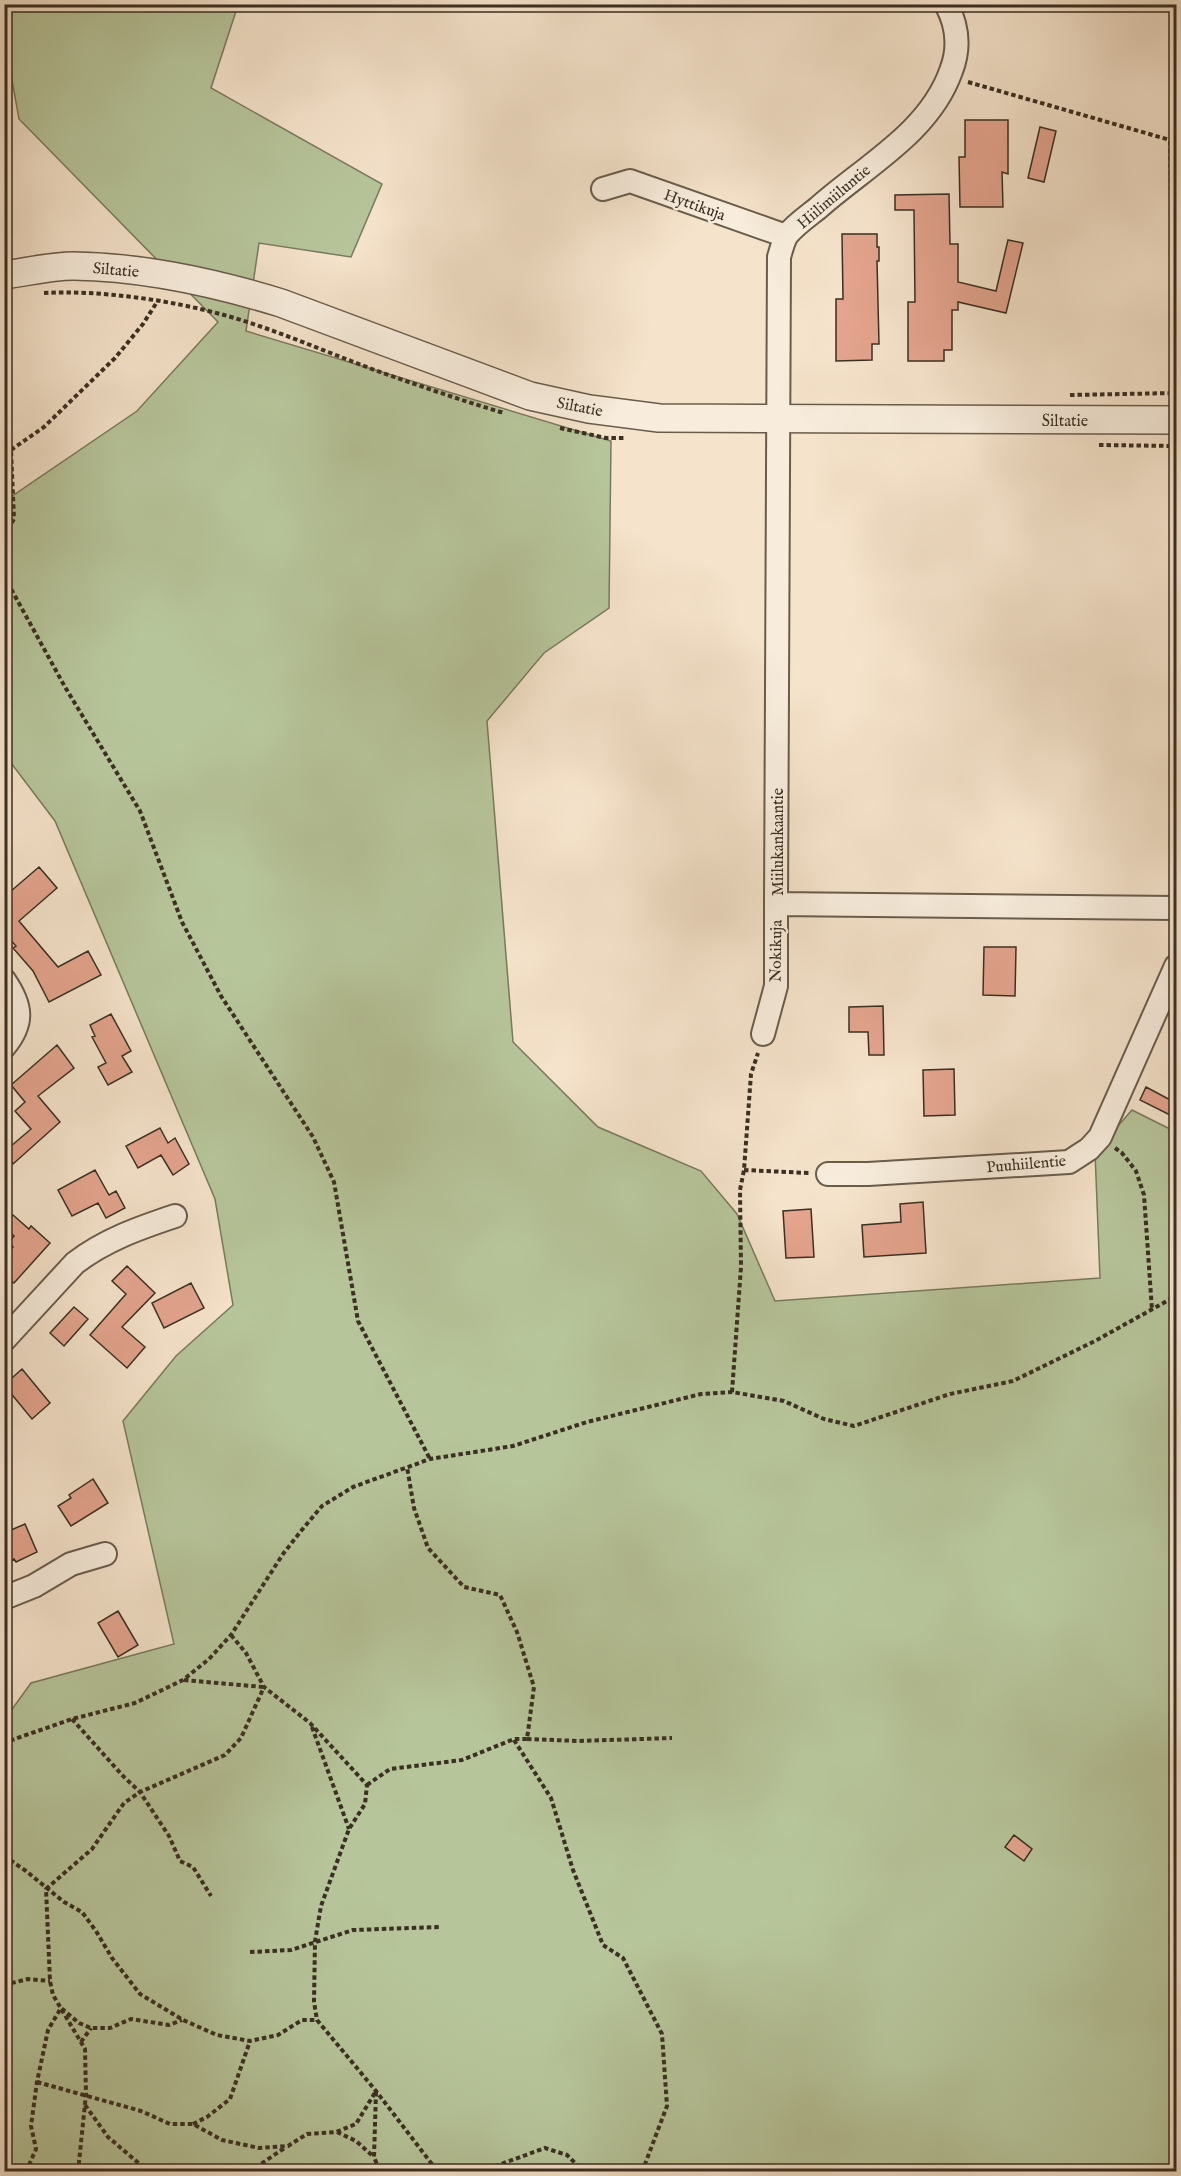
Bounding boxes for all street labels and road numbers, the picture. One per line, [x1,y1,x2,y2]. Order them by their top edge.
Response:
street label: Hiilimiiluntie [793,161,875,234]
street label: Hyttikuja [661,186,728,226]
street label: Siltatie [92,259,140,283]
street label: Siltatie [555,394,604,422]
street label: Siltatie [1042,412,1088,432]
street label: Miilukankaantie [769,788,789,896]
street label: Nokikuja [766,920,788,982]
street label: Puuhiilentie [985,1152,1067,1178]

